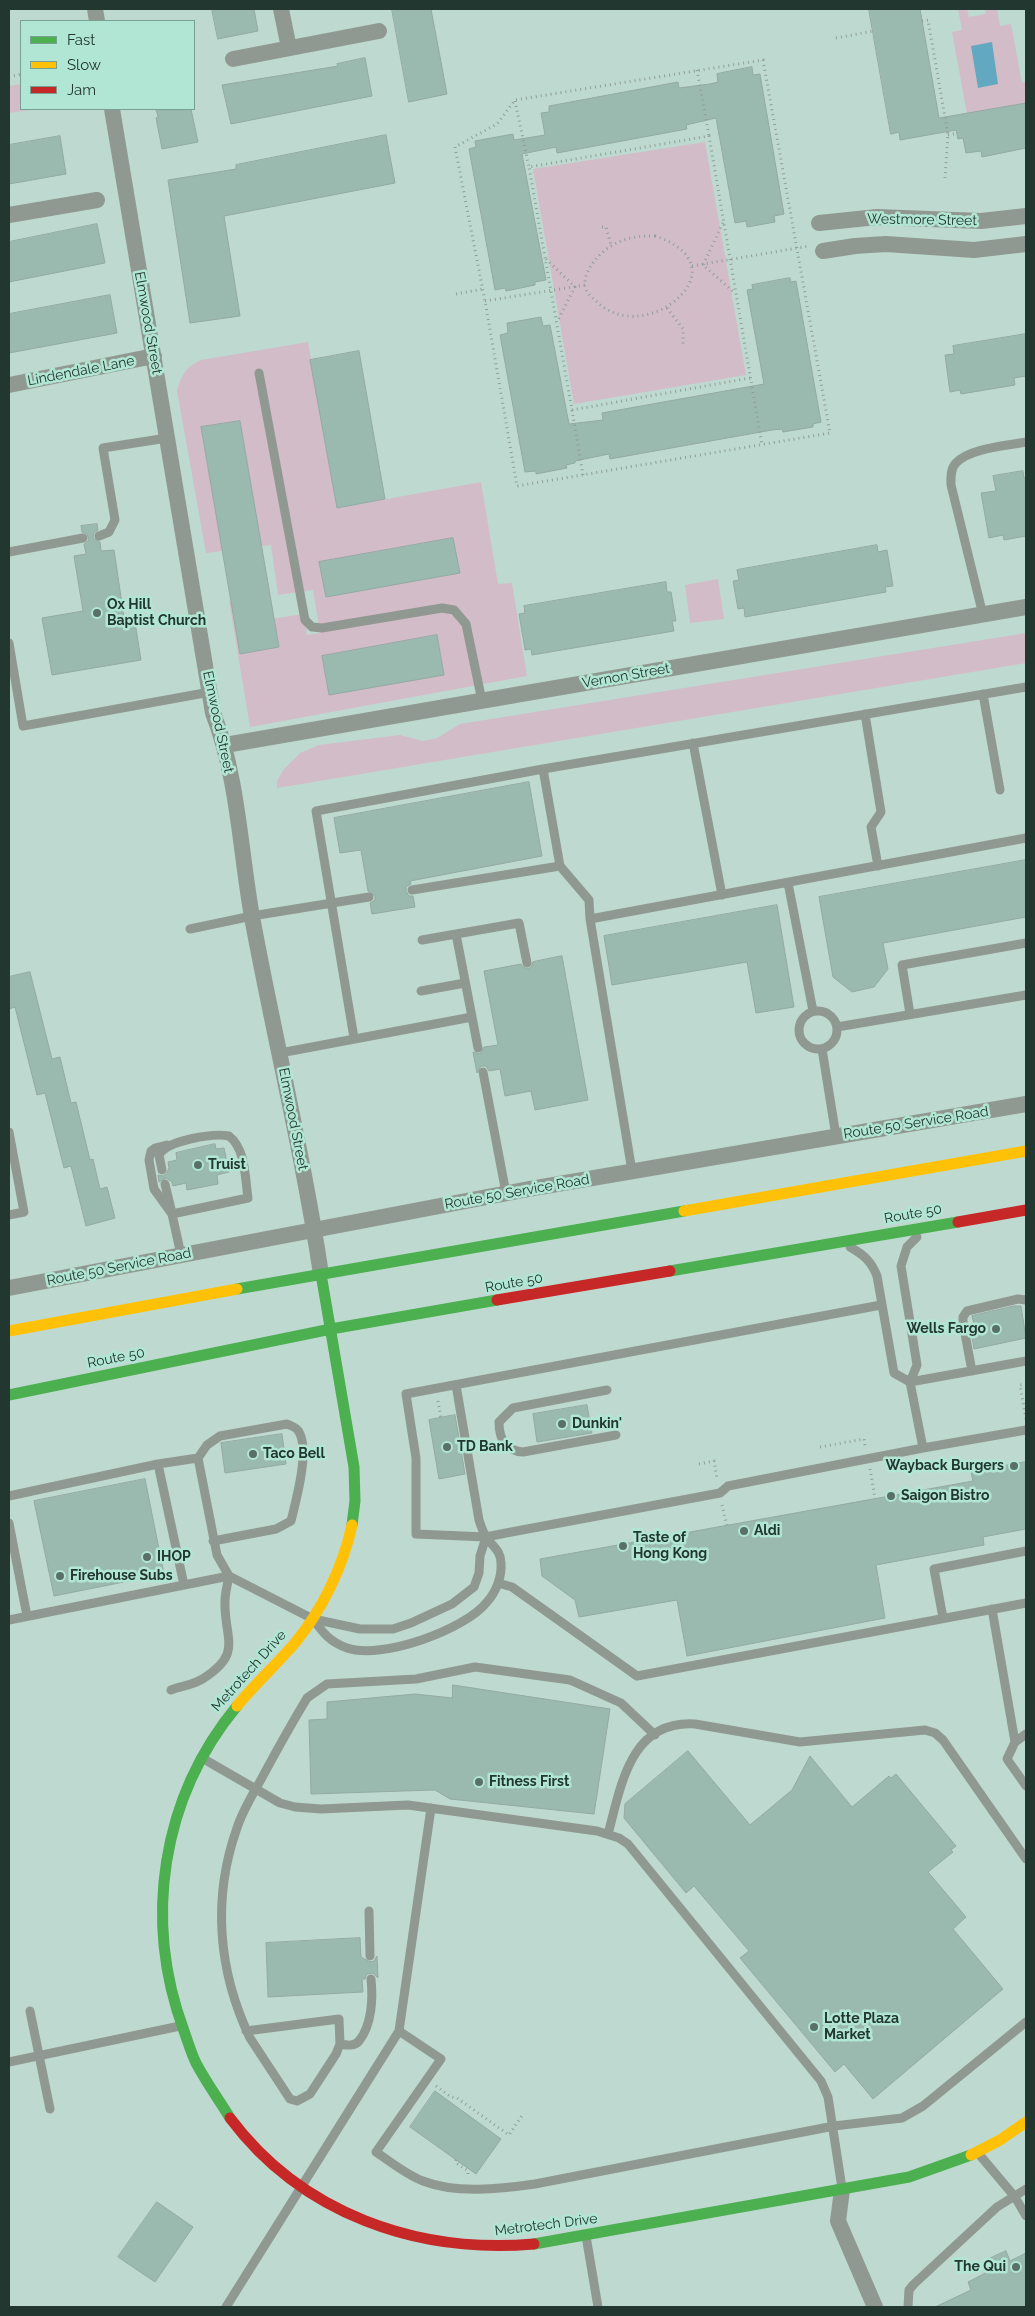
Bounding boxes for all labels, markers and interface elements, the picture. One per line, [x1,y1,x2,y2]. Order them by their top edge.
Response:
legend [20,20,195,110]
text: Fast [67,31,95,49]
text: Slow [67,56,101,74]
text: Jam [67,81,96,99]
street label: Westmore Street [867,211,977,229]
street label: Elmwood Street [131,270,165,376]
street label: Lindendale Lane [26,352,136,390]
place label: Ox Hill Baptist Church [107,597,206,630]
marker: Ox Hill Baptist Church [91,607,103,619]
street label: Vernon Street [581,660,671,692]
street label: Elmwood Street [199,669,237,775]
street label: Elmwood Street [275,1066,311,1172]
street label: Route 50 Service Road [842,1103,990,1143]
place label: Truist [208,1157,246,1173]
marker: Truist [192,1159,204,1171]
street label: Route 50 Service Road [443,1171,591,1213]
street label: Route 50 [883,1201,943,1227]
street label: Route 50 Service Road [45,1245,193,1289]
street label: Route 50 [484,1270,544,1296]
place label: Wells Fargo [907,1321,986,1337]
marker: Wells Fargo [990,1323,1002,1335]
street label: Route 50 [86,1344,146,1372]
place label: Dunkin' [572,1416,622,1432]
marker: Dunkin' [556,1418,568,1430]
place label: TD Bank [457,1439,513,1455]
marker: TD Bank [441,1441,453,1453]
place label: Taco Bell [263,1446,325,1462]
marker: Taco Bell [247,1448,259,1460]
place label: Wayback Burgers [886,1458,1004,1474]
marker: Wayback Burgers [1008,1460,1020,1472]
place label: Saigon Bistro [901,1488,989,1504]
marker: Saigon Bistro [885,1490,897,1502]
place label: Aldi [754,1523,780,1539]
marker: Aldi [738,1525,750,1537]
place label: Taste of Hong Kong [633,1530,707,1562]
marker: Taste of Hong Kong [617,1540,629,1552]
place label: IHOP [157,1549,191,1565]
marker: IHOP [141,1551,153,1563]
place label: Firehouse Subs [70,1568,173,1584]
marker: Firehouse Subs [54,1570,66,1582]
street label: Metrotech Drive [208,1627,290,1715]
place label: Fitness First [489,1774,569,1790]
marker: Fitness First [473,1776,485,1788]
place label: Lotte Plaza Market [824,2011,899,2044]
marker: Lotte Plaza Market [808,2021,820,2033]
street label: Metrotech Drive [494,2210,598,2240]
place label: The Qui [954,2259,1006,2275]
marker: The Qui [1010,2261,1022,2273]

